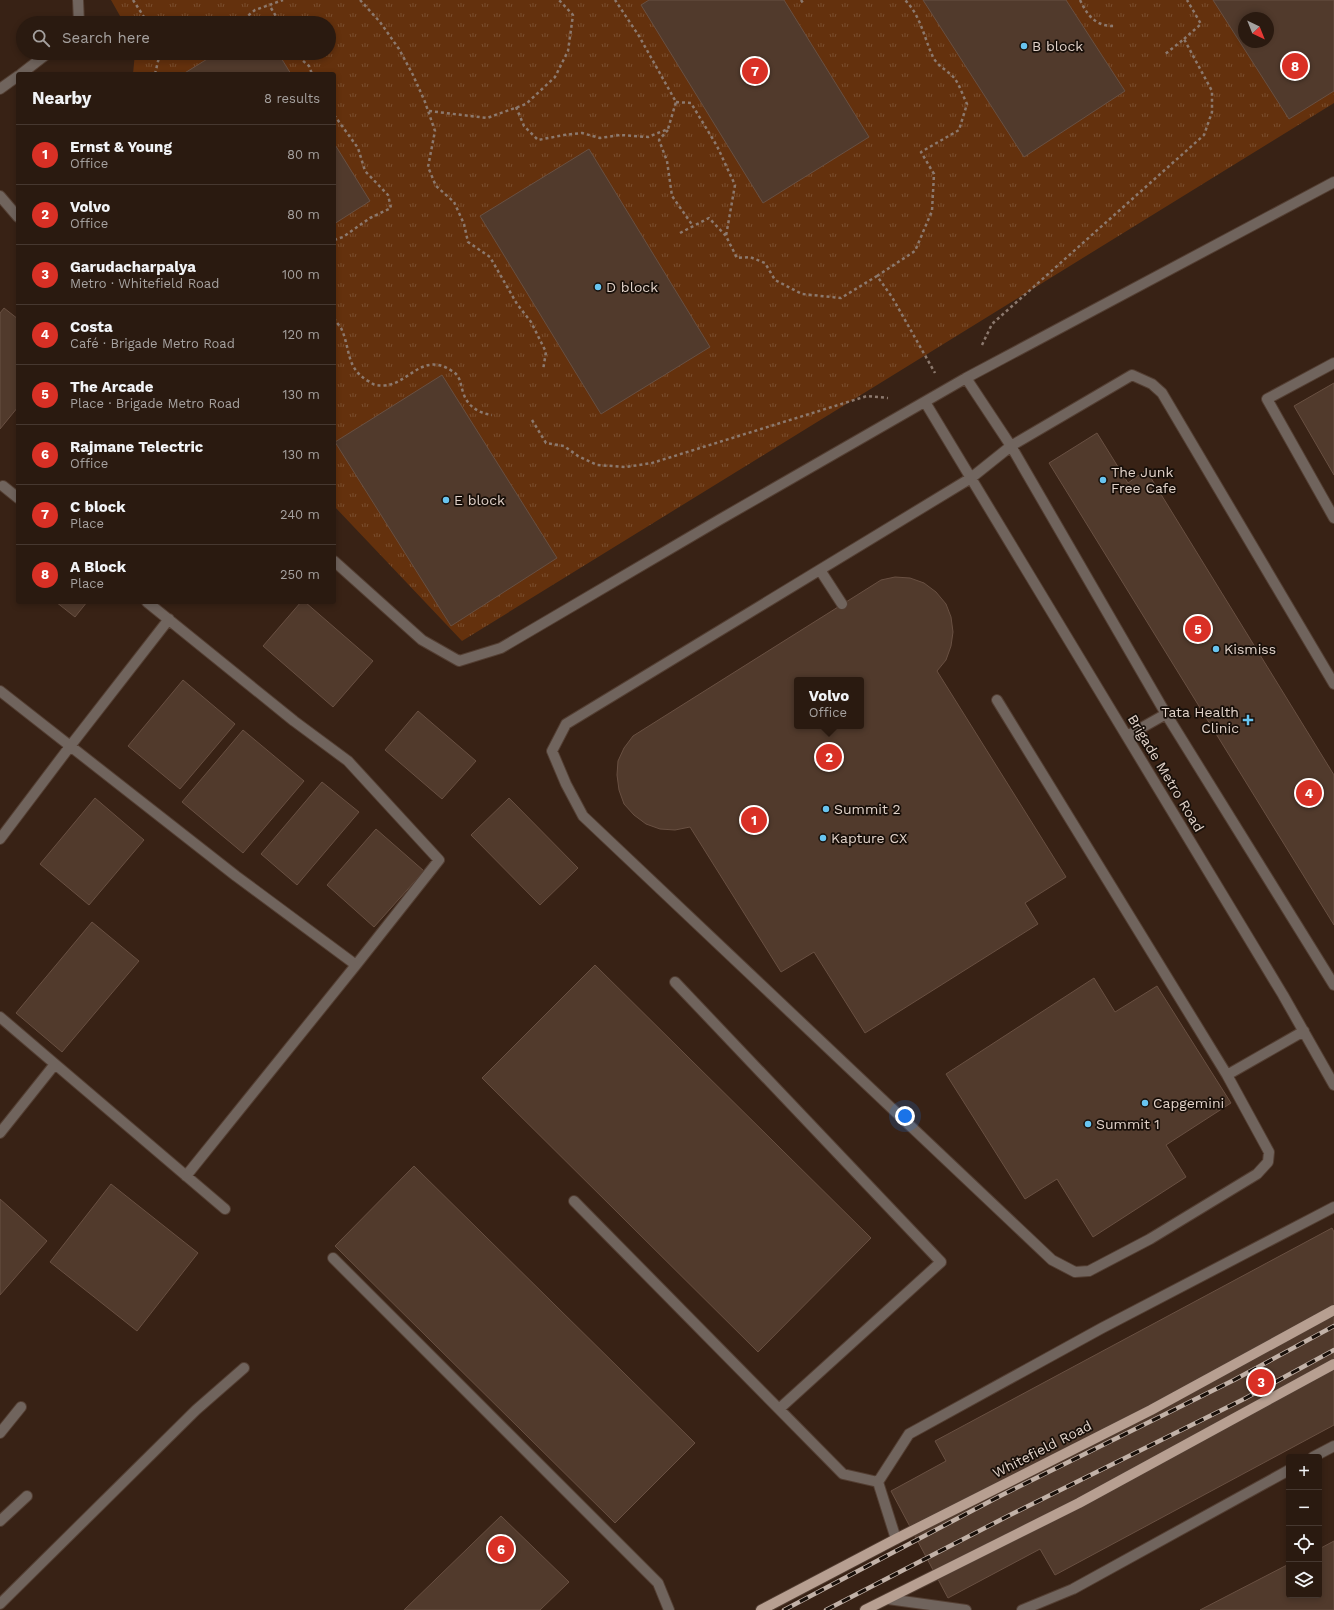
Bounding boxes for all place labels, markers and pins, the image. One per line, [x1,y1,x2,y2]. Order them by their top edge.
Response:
place label: B block [1032,38,1083,54]
marker: B block [1019,41,1029,51]
pin: 8 [1282,51,1308,81]
pin: 7 [742,56,768,86]
place label: D block [606,279,658,295]
marker: D block [593,282,603,292]
place label: The Junk Free Cafe [1111,464,1176,496]
marker: The Junk Free Cafe [1098,475,1108,485]
place label: E block [454,492,505,508]
marker: E block [441,495,451,505]
pin: 5 [1185,614,1211,644]
place label: Kismiss [1224,641,1276,657]
marker: Kismiss [1211,644,1221,654]
place label: Tata Health Clinic [1161,704,1239,736]
marker: Tata Health Clinic [1242,714,1254,726]
pin: 2 [816,742,842,772]
pin: 4 [1296,778,1322,808]
place label: Summit 2 [834,801,901,817]
marker: Summit 2 [821,804,831,814]
pin: 1 [741,805,767,835]
place label: Kapture CX [831,830,907,846]
marker: Kapture CX [818,833,828,843]
place label: Capgemini [1153,1095,1224,1111]
marker: Capgemini [1140,1098,1150,1108]
place label: Summit 1 [1096,1116,1160,1132]
marker: Summit 1 [1083,1119,1093,1129]
pin: 3 [1248,1367,1274,1397]
pin: 6 [488,1534,514,1564]

